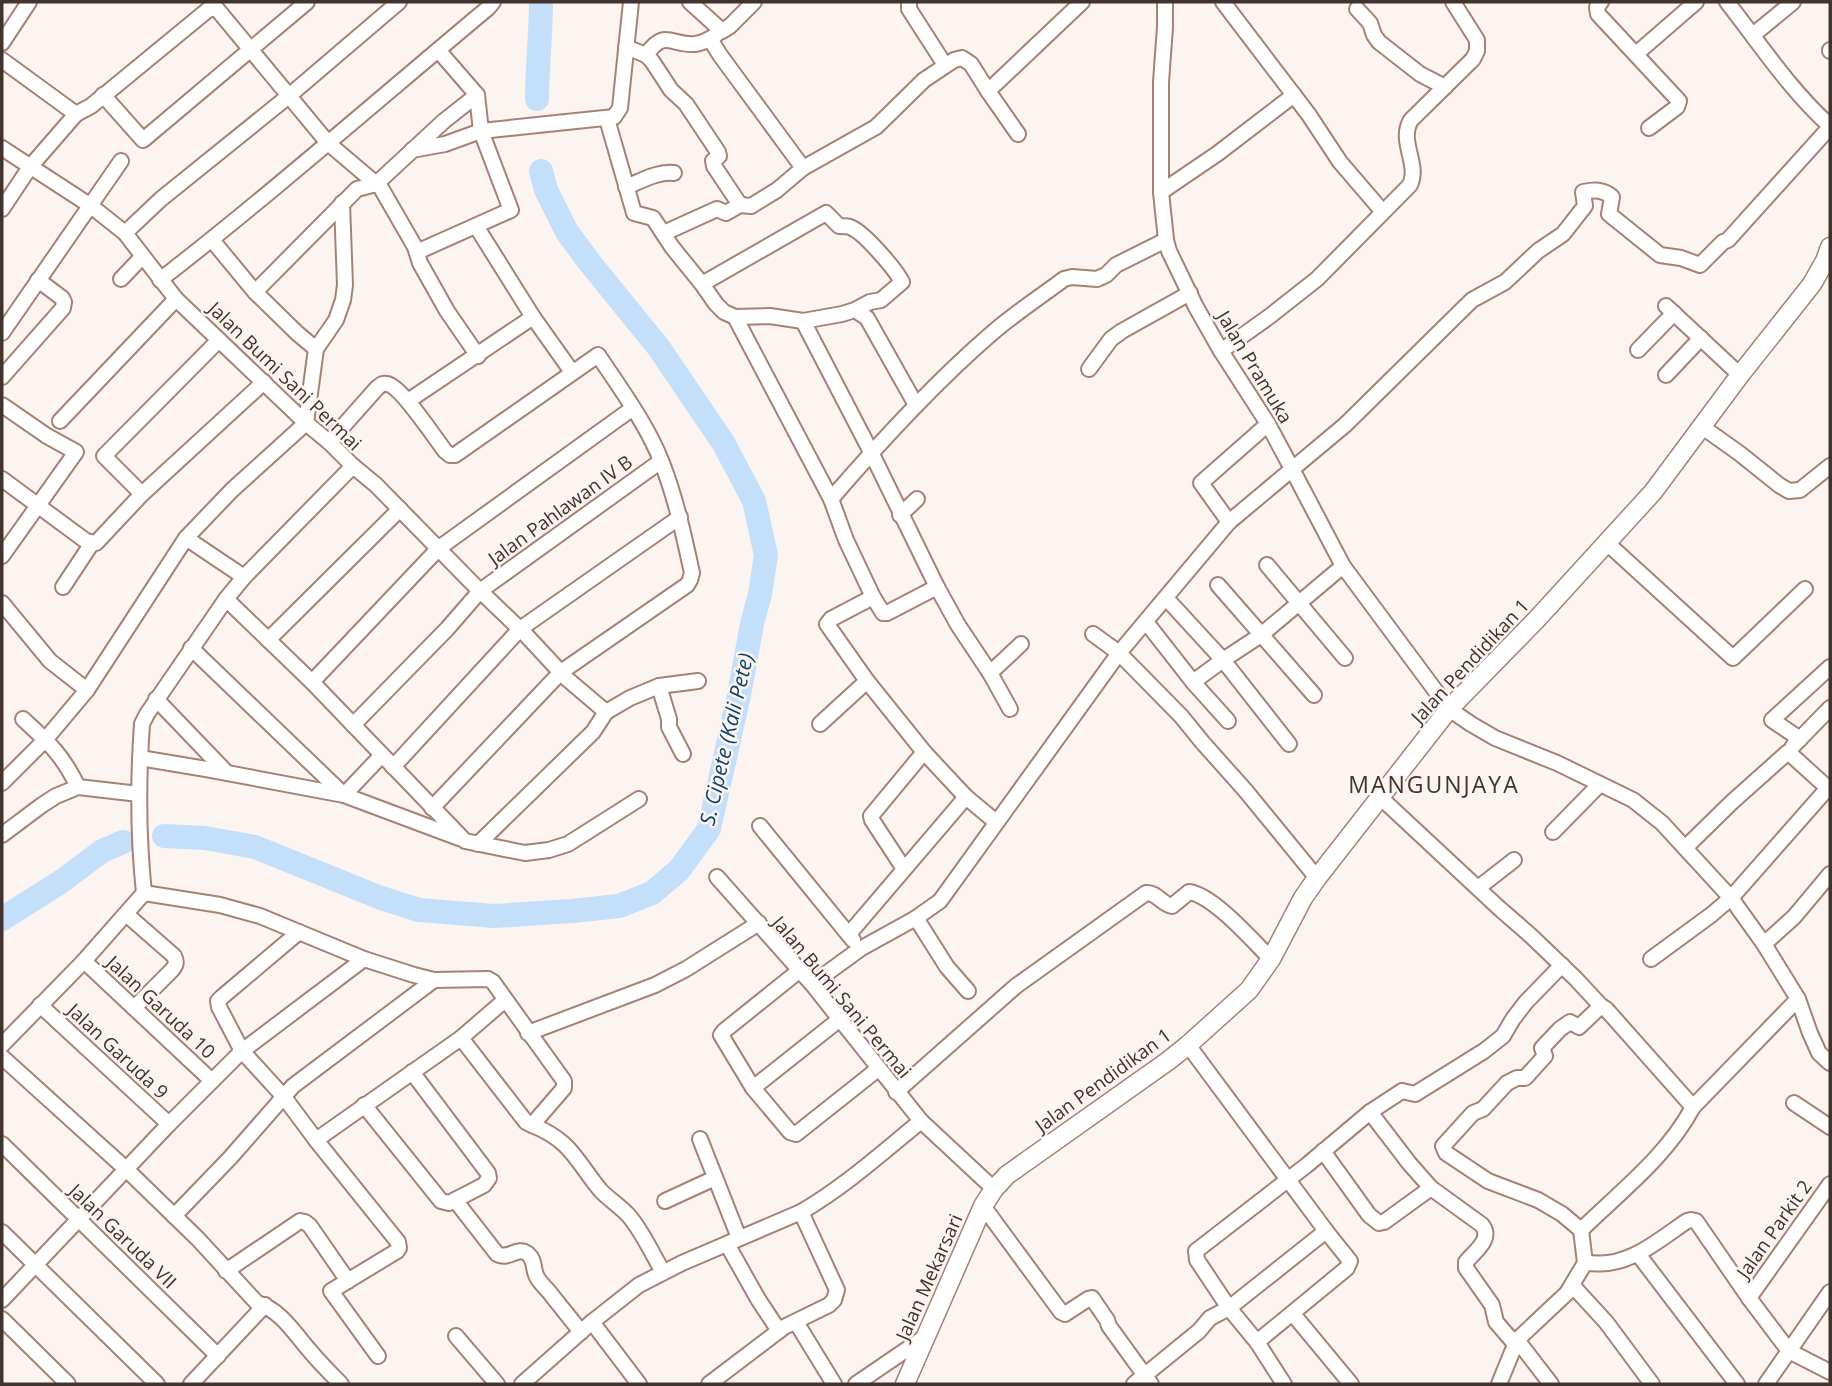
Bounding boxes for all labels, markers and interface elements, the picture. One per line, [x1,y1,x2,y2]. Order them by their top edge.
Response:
street label: Jalan Bumi Sani Permai [201,294,367,456]
street label: Jalan Pramuka [1210,304,1299,428]
street label: Jalan Pahlawan IV B [481,449,637,572]
street label: Jalan Pendidikan 1 [1404,593,1535,731]
water label: S. Cipete (Kali Pete) [693,650,759,828]
district label: MANGUNJAYA [1348,768,1520,800]
street label: Jalan Bumi Sani Permai [765,909,918,1084]
street label: Jalan Garuda 10 [99,948,221,1064]
street label: Jalan Garuda 9 [60,996,174,1105]
street label: Jalan Pendidikan 1 [1028,1022,1176,1139]
street label: Jalan Parkit 2 [1729,1175,1818,1285]
street label: Jalan Garuda VII [62,1176,183,1294]
street label: Jalan Mekarsari [889,1210,969,1346]

